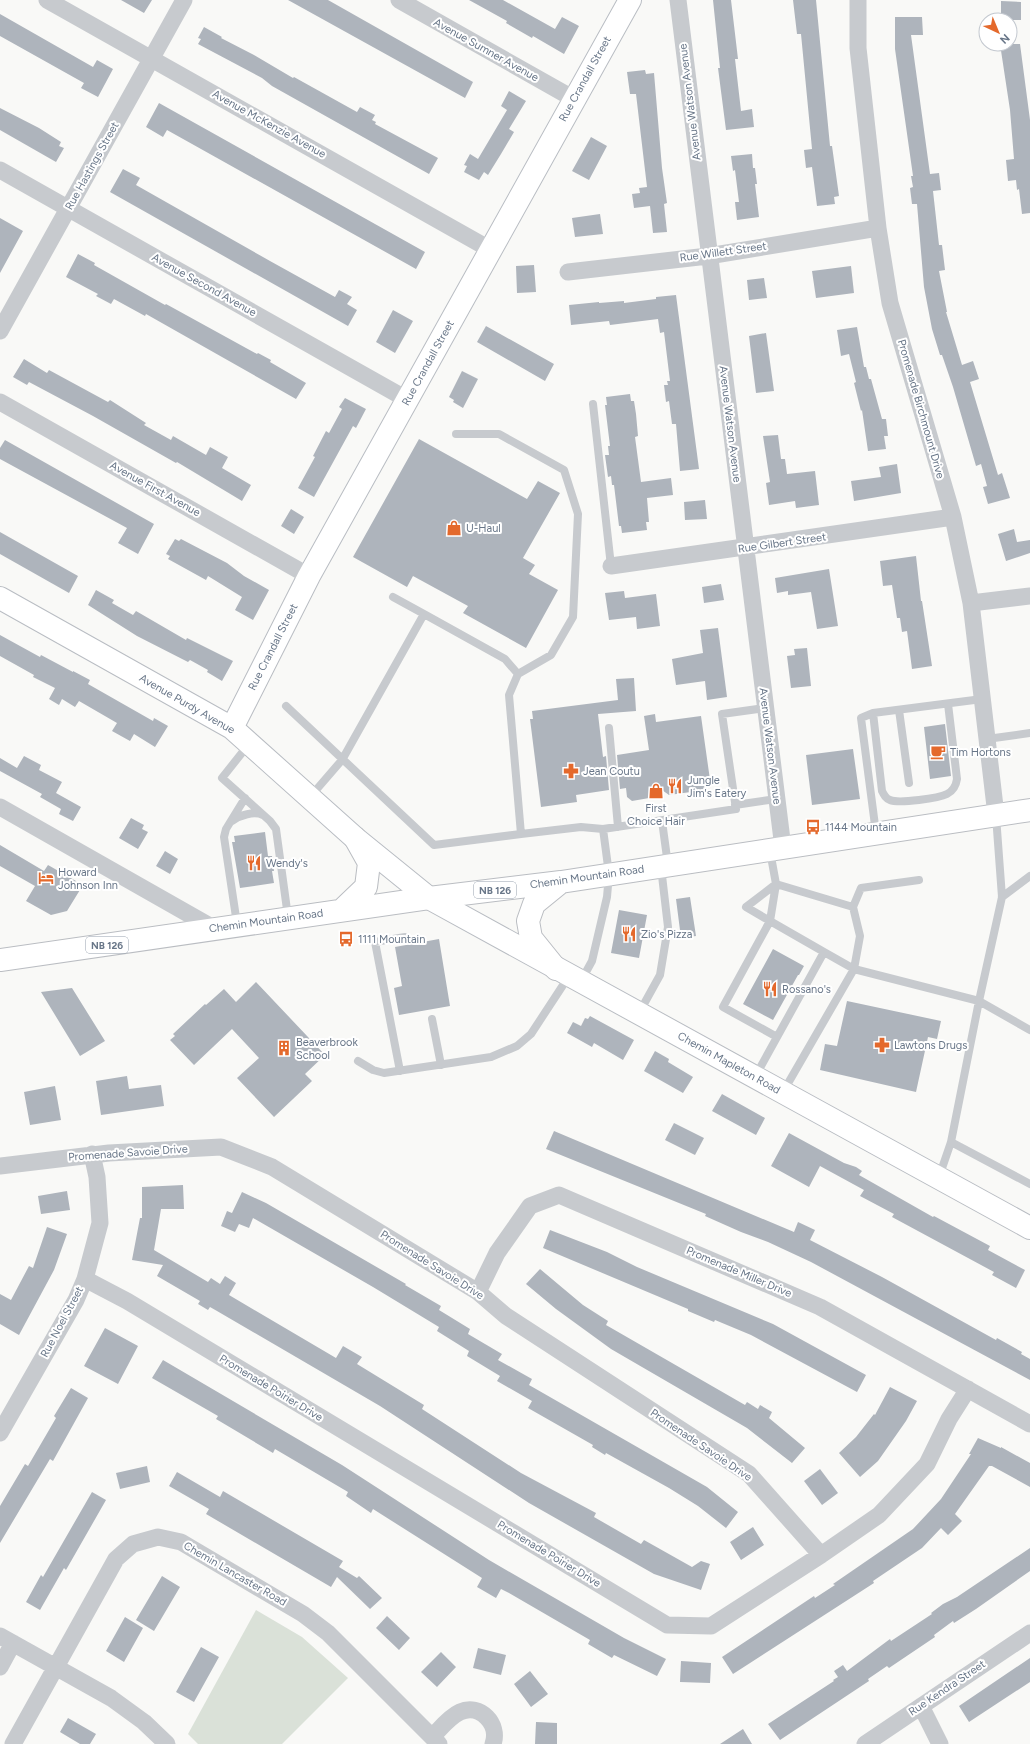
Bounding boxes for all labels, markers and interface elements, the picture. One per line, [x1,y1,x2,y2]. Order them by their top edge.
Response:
north arrow [978,12,1018,52]
street label: Avenue Sumner Avenue [431,16,541,84]
text: N [997,31,1012,46]
street label: Rue Crandall Street [556,34,614,124]
street label: Avenue Watson Avenue [676,43,704,161]
street label: Avenue McKenzie Avenue [210,87,328,161]
street label: Rue Hastings Street [62,120,122,212]
street label: Rue Willett Street [679,239,767,265]
street label: Avenue Second Avenue [149,251,259,319]
street label: Rue Crandall Street [399,318,457,408]
street label: Promenade Birchmount Drive [895,338,947,480]
street label: Avenue Watson Avenue [716,365,744,483]
street label: Avenue First Avenue [108,459,202,519]
shop icon: U-Haul [445,519,463,537]
place label: U-Haul [466,522,501,535]
street label: Rue Gilbert Street [737,530,827,556]
street label: Rue Crandall Street [246,601,300,693]
street label: Avenue Purdy Avenue [137,671,237,737]
street label: Avenue Watson Avenue [756,687,784,805]
cafe icon: Tim Hortons [929,743,947,761]
place label: Tim Hortons [950,746,1011,759]
pharmacy icon: Jean Coutu [562,762,580,780]
place label: Jean Coutu [583,765,640,778]
place label: Jungle Jim's Eatery [687,774,747,800]
restaurant icon: Jungle Jim's Eatery [666,777,684,795]
shop icon: First Choice Hair [647,782,665,800]
place label: First Choice Hair [627,802,685,828]
bus stop icon: 1144 Mountain [804,818,822,836]
place label: 1144 Mountain [825,821,897,834]
restaurant icon: Wendy's [245,854,263,872]
place label: Wendy's [266,857,308,870]
street label: Chemin Mountain Road [529,863,645,891]
place label: Howard Johnson Inn [58,866,118,892]
hotel icon: Howard Johnson Inn [37,869,55,887]
road number: NB 126 [474,882,516,898]
street label: Chemin Mountain Road [208,907,324,935]
restaurant icon: Zio's Pizza [620,925,638,943]
place label: Zio's Pizza [641,928,692,941]
bus stop icon: 1111 Mountain [337,930,355,948]
place label: 1111 Mountain [358,933,425,946]
road number: NB 126 [86,937,128,953]
restaurant icon: Rossano's [761,980,779,998]
place label: Rossano's [782,983,831,996]
street label: Chemin Mapleton Road [675,1029,783,1097]
place label: Beaverbrook School [296,1036,358,1062]
pharmacy icon: Lawtons Drugs [873,1036,891,1054]
building icon: Beaverbrook School [275,1039,293,1057]
place label: Lawtons Drugs [894,1039,967,1052]
street label: Promenade Savoie Drive [68,1142,188,1164]
street label: Promenade Savoie Drive [378,1228,486,1302]
street label: Promenade Miller Drive [684,1244,794,1300]
street label: Rue Noel Street [38,1284,86,1360]
street label: Promenade Poirier Drive [217,1352,325,1424]
street label: Promenade Savoie Drive [648,1406,754,1484]
street label: Promenade Poirier Drive [495,1518,603,1590]
street label: Chemin Lancaster Road [181,1539,289,1609]
street label: Rue Kendra Street [906,1657,988,1719]

